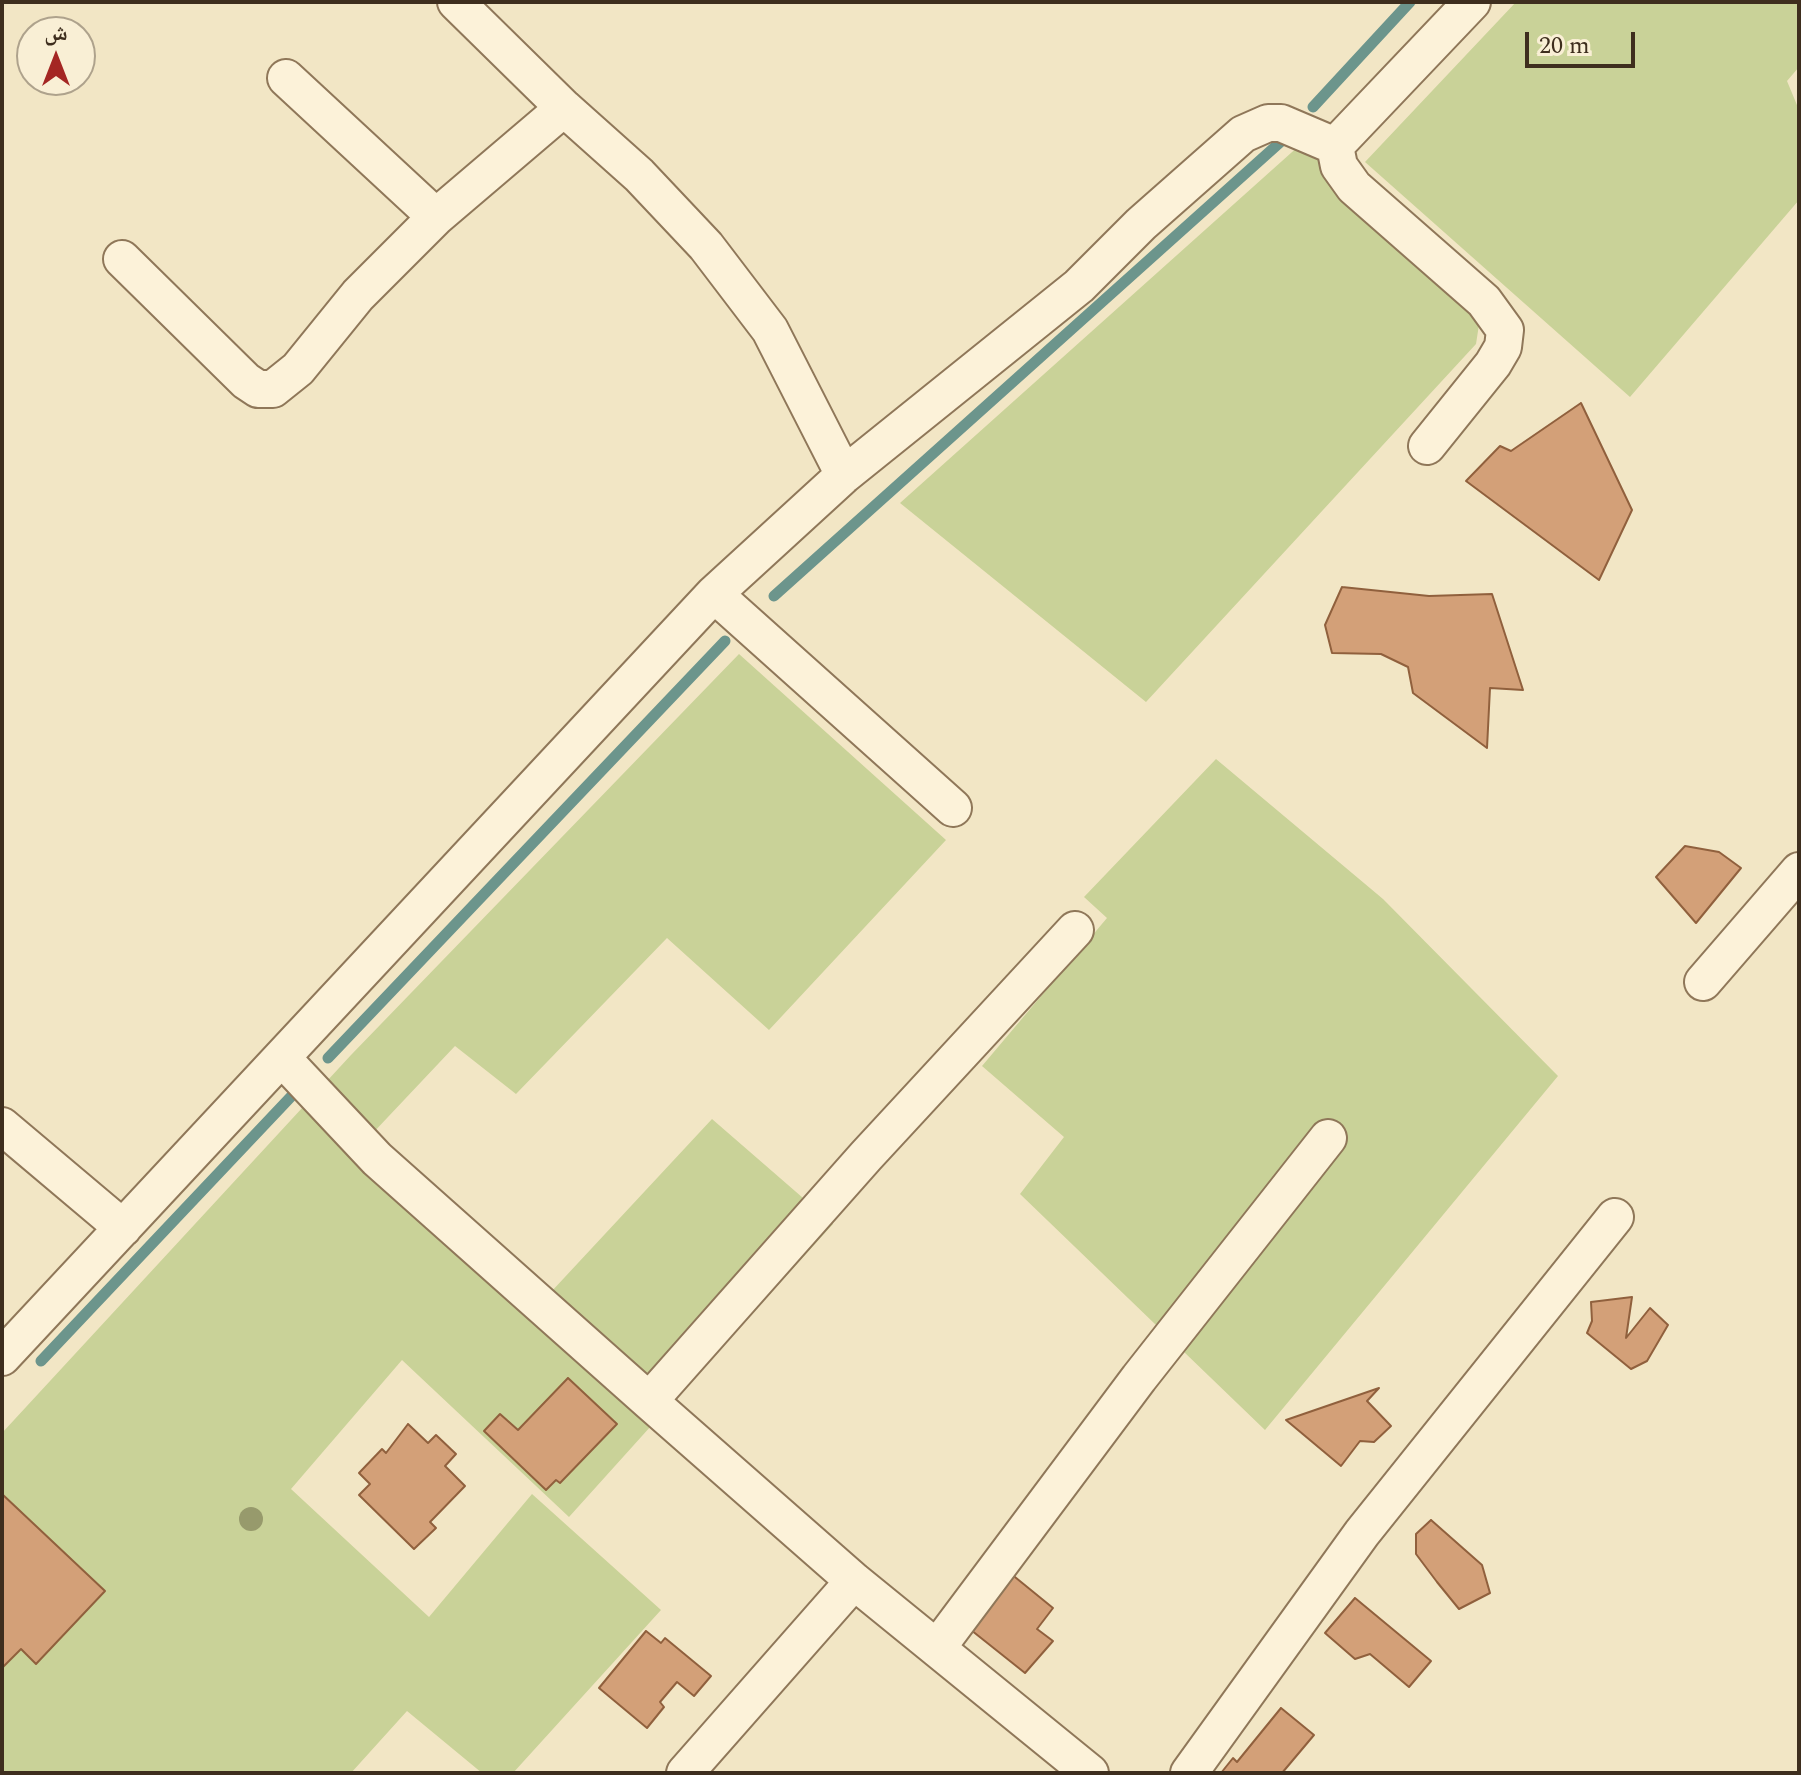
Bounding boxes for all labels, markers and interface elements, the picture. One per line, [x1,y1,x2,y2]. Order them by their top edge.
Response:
north arrow [16,16,96,96]
scale bar [1529,16,1639,66]
text: ش [44,17,68,50]
text: 20 m [1539,28,1590,64]

